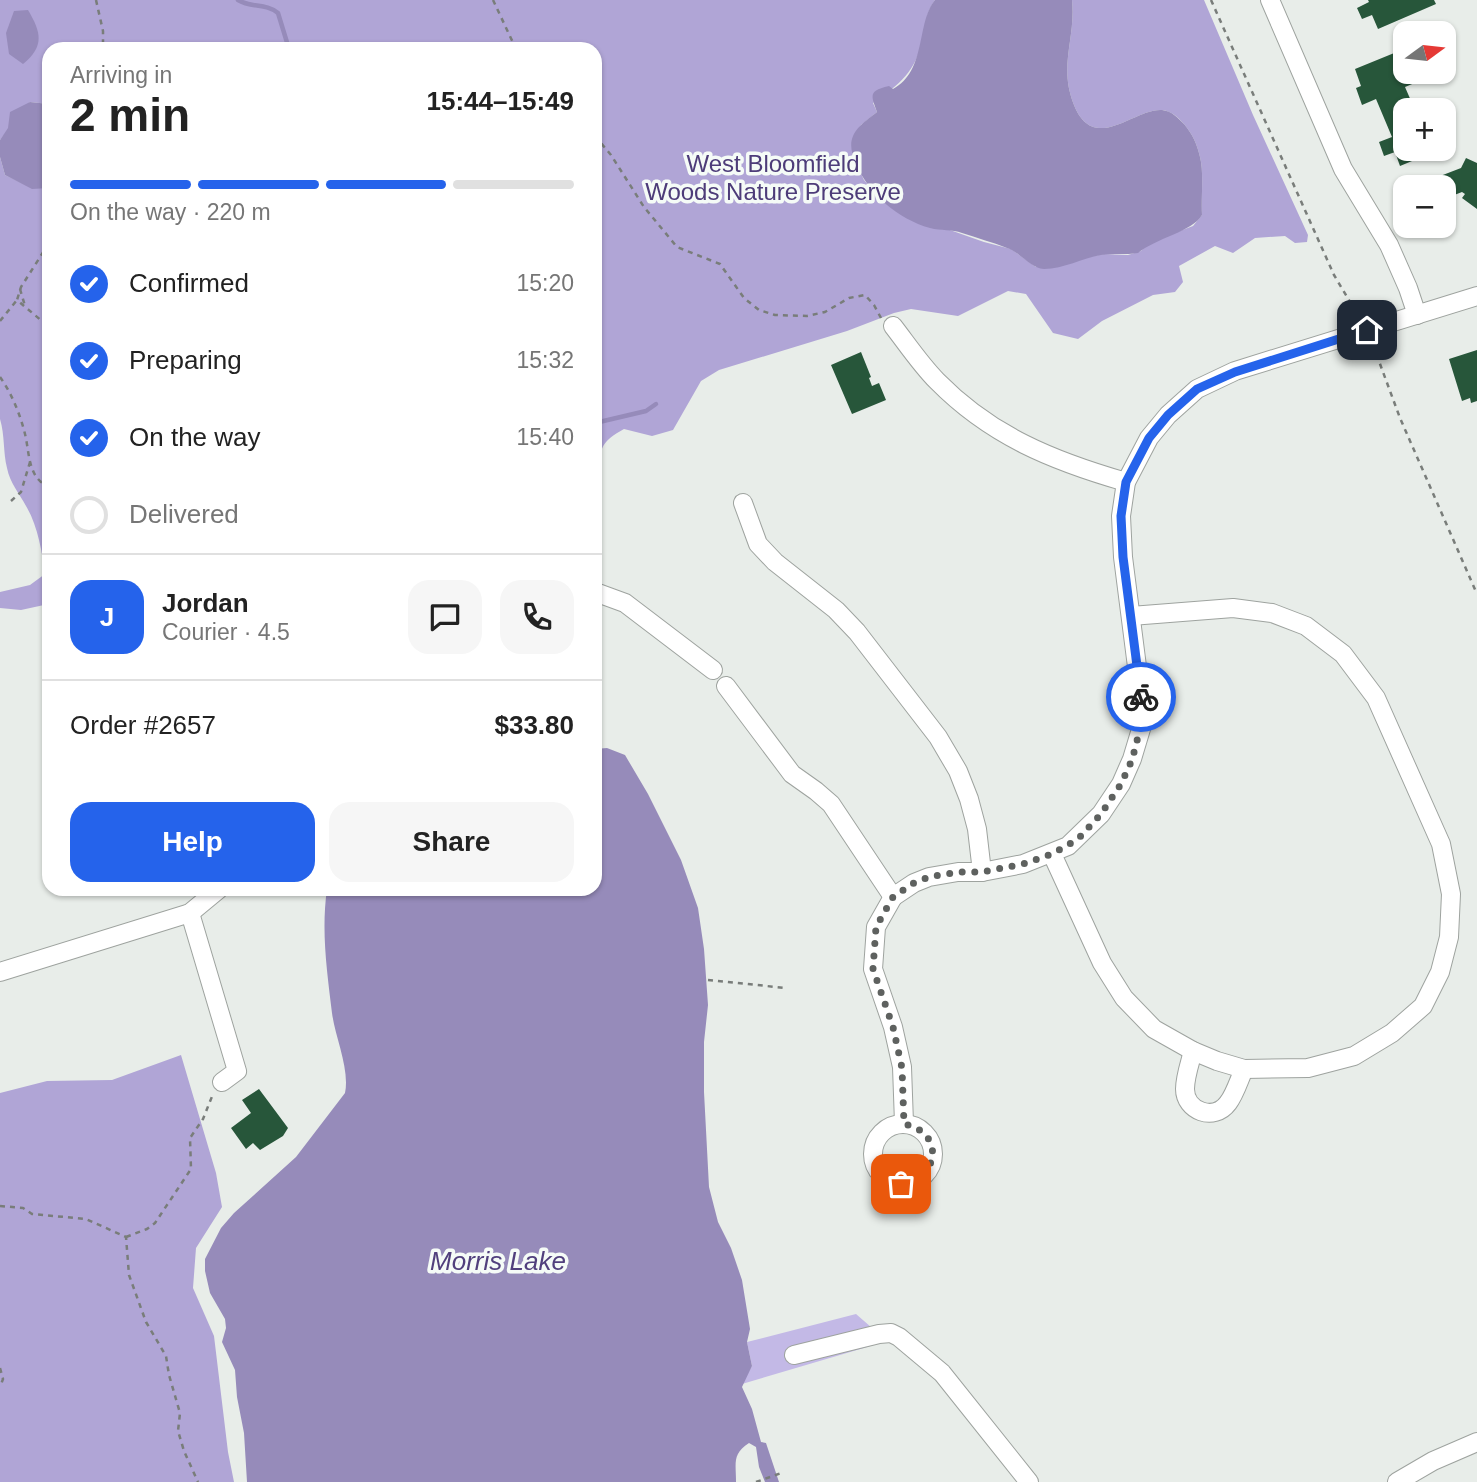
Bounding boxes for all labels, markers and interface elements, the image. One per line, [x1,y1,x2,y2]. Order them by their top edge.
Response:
north arrow [1393,21,1456,84]
map controls [1393,21,1456,238]
text: Arriving in [70,62,172,88]
text: 15:44–15:49 [427,86,574,116]
text: 2 min [70,89,190,141]
button: + [1393,98,1456,161]
park label: West Bloomfield Woods Nature Preserve [645,150,901,205]
button: − [1393,175,1456,238]
text: On the way · 220 m [70,199,271,225]
icon: check [70,265,108,303]
text: Confirmed [129,268,249,298]
text: 15:20 [516,270,574,296]
pin [1337,300,1397,360]
icon: home [1348,311,1386,349]
icon: check [70,342,108,380]
text: Preparing [129,345,242,375]
text: 15:32 [516,347,574,373]
icon: check [70,419,108,457]
text: On the way [129,422,261,452]
text: 15:40 [516,424,574,450]
text: Delivered [129,499,239,529]
button: chat [408,580,482,654]
button: phone [500,580,574,654]
text: Jordan [162,588,249,618]
text: J [100,602,114,632]
text: Courier · 4.5 [162,619,290,645]
courier [1106,662,1176,732]
icon: bike [1122,678,1160,716]
text: Order #2657 [70,710,216,740]
text: $33.80 [494,710,574,740]
button: Help [70,802,315,882]
button: Share [329,802,574,882]
pin [871,1154,931,1214]
icon: bag [882,1165,920,1203]
water label: Morris Lake [430,1246,566,1276]

